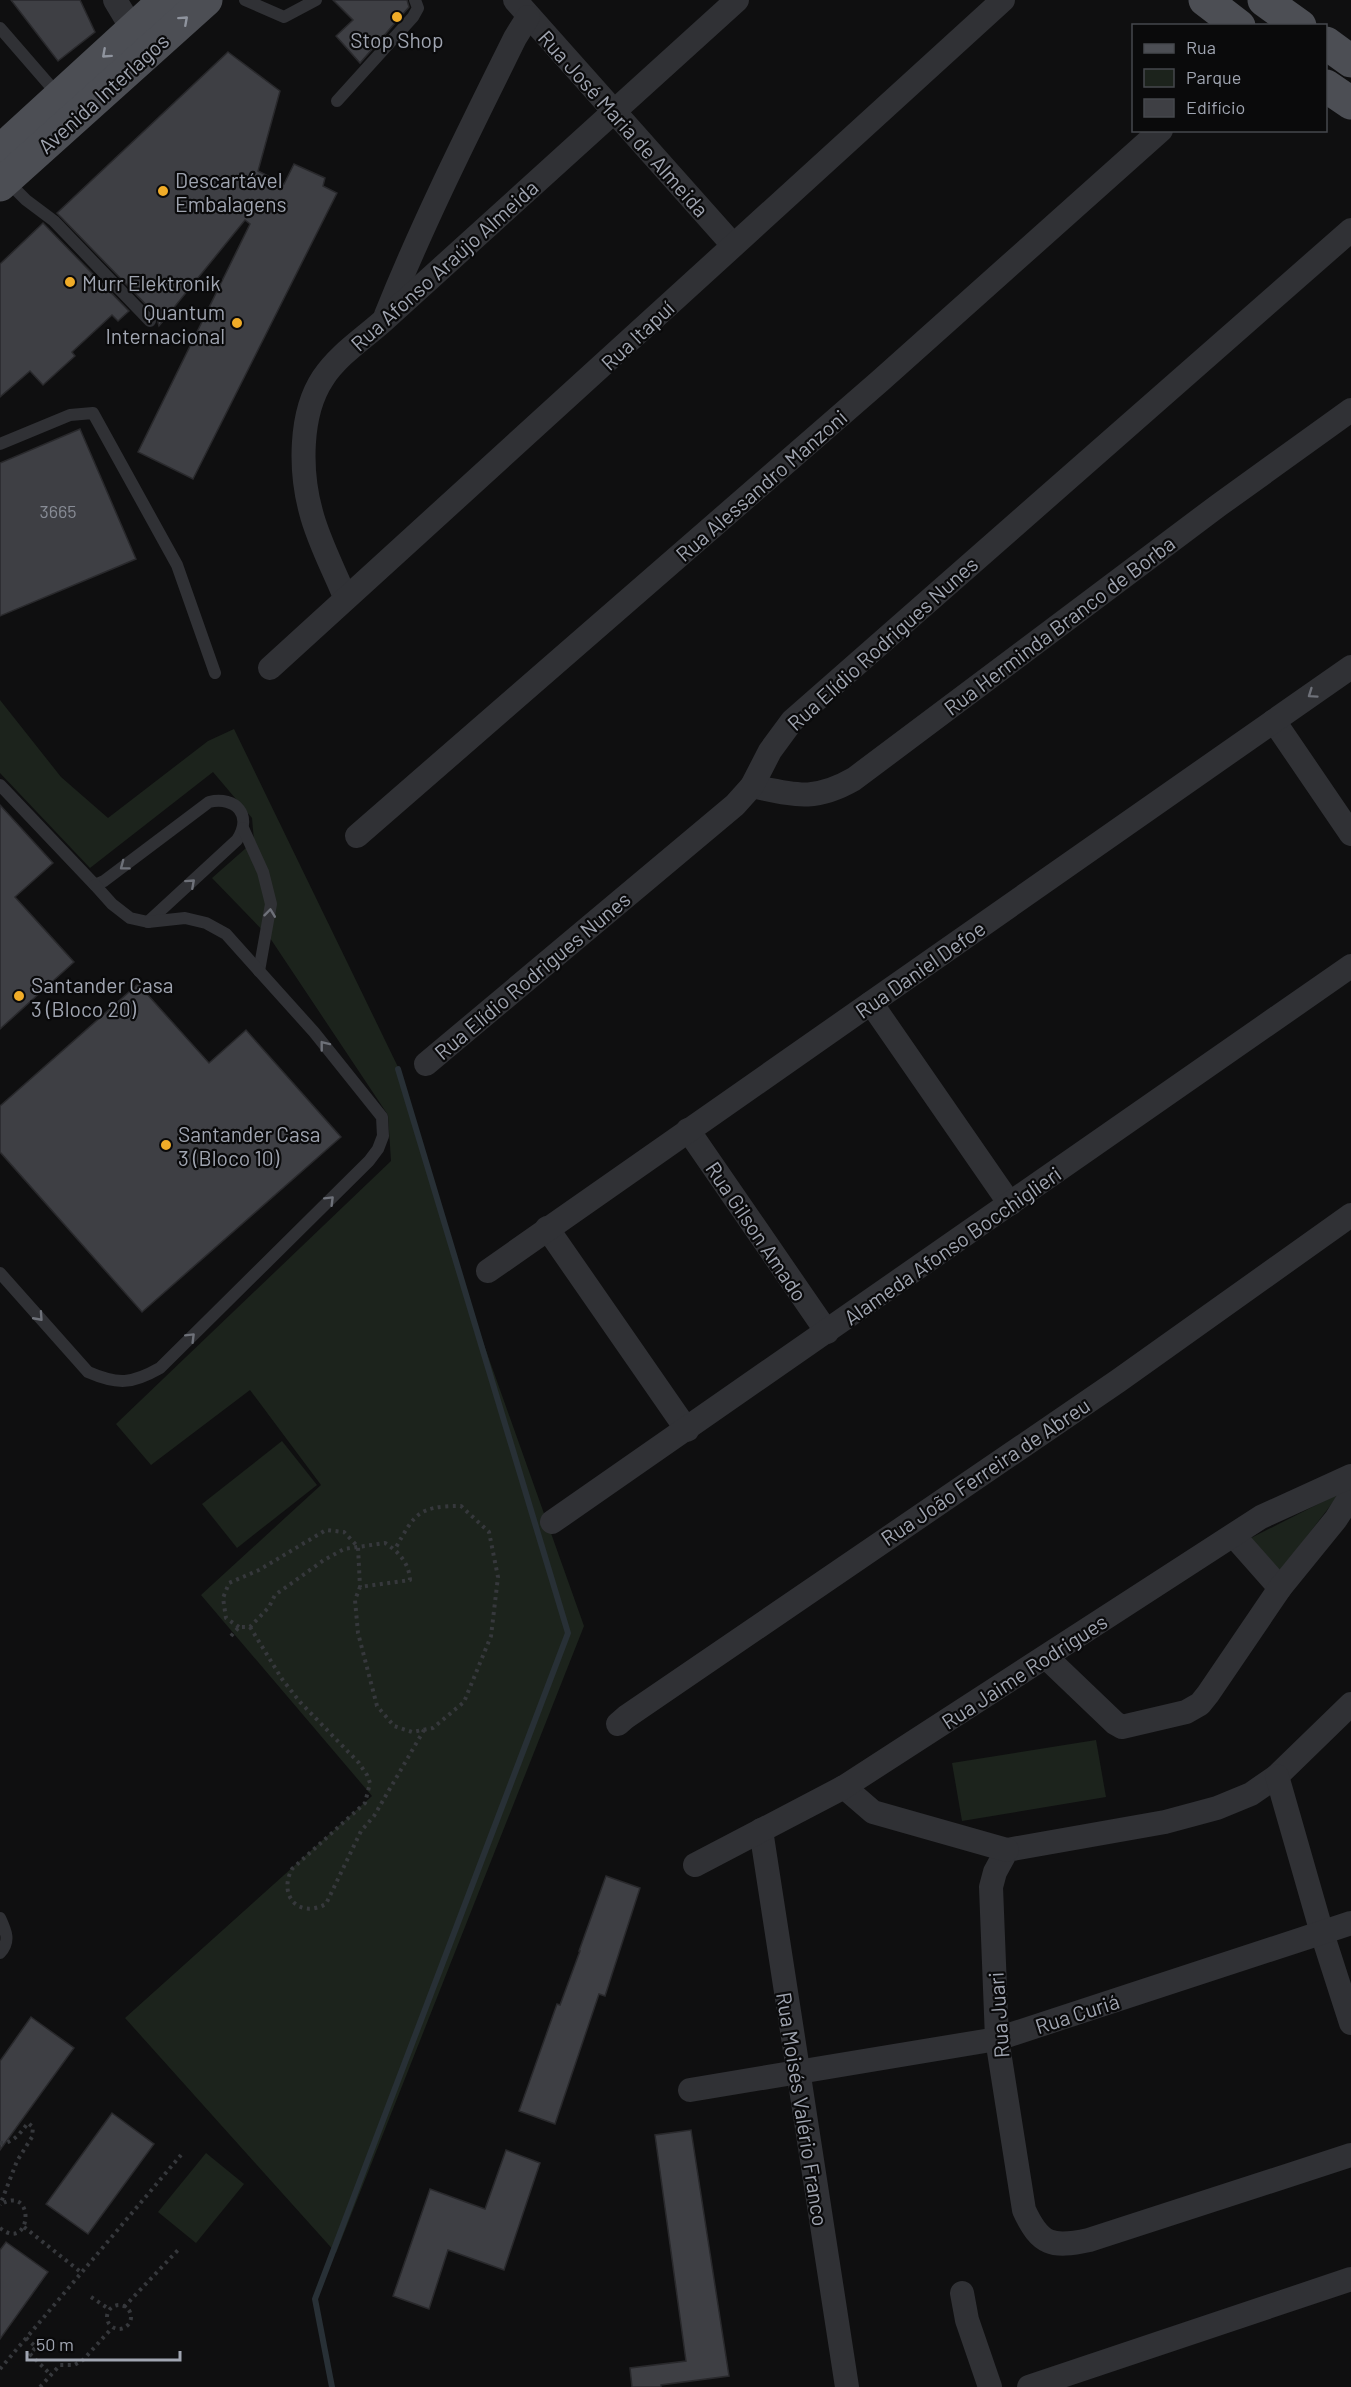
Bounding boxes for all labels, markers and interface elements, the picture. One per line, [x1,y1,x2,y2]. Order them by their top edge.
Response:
marker: Stop Shop [390,10,404,24]
one-way arrow [177,16,188,27]
legend [1132,24,1327,132]
street label: Rua José Maria de Almeida [534,25,714,221]
place label: Stop Shop [350,27,444,52]
street label: Avenida Interlagos [32,28,174,158]
text: Rua [1186,36,1216,58]
one-way arrow [103,47,113,58]
text: Parque [1186,66,1241,88]
text: Edifício [1186,96,1245,118]
place label: Descartável Embalagens [175,167,287,216]
street label: Rua Afonso Araújo Almeida [345,174,543,356]
marker: Descartável Embalagens [156,184,170,198]
place label: Murr Elektronik [82,270,221,295]
marker: Murr Elektronik [63,275,77,289]
street label: Rua Itapuí [596,295,679,375]
place label: Quantum Internacional [105,299,225,348]
marker: Quantum Internacional [230,316,244,330]
street label: Rua Alessandro Manzoni [670,404,852,566]
house number: 3665 [39,500,77,522]
street label: Rua Herminda Branco de Borba [939,530,1179,720]
street label: Rua Elídio Rodrigues Nunes [782,551,982,735]
one-way arrow [1308,687,1319,698]
one-way arrow [119,859,130,870]
one-way arrow [184,879,194,890]
street label: Rua Elídio Rodrigues Nunes [429,886,635,1064]
one-way arrow [263,909,276,918]
street label: Rua Daniel Defoe [850,915,990,1023]
place label: Santander Casa 3 (Bloco 20) [31,972,174,1021]
marker: Santander Casa 3 (Bloco 20) [12,989,26,1003]
one-way arrow [321,1041,332,1052]
place label: Santander Casa 3 (Bloco 10) [178,1121,321,1170]
marker: Santander Casa 3 (Bloco 10) [159,1138,173,1152]
street label: Rua Gilson Amado [701,1156,813,1306]
street label: Alameda Afonso Bocchiglieri [839,1160,1065,1330]
one-way arrow [322,1196,333,1207]
one-way arrow [32,1310,43,1321]
one-way arrow [184,1333,195,1344]
street label: Rua João Ferreira de Abreu [876,1392,1094,1550]
street label: Rua Jaime Rodrigues [937,1608,1111,1734]
street label: Rua Juari [983,1971,1013,2059]
street label: Rua Curiá [1032,1988,1122,2038]
street label: Rua Moisés Valério Franco [772,1990,834,2228]
scale bar [27,2324,180,2362]
text: 50 m [36,2333,74,2355]

